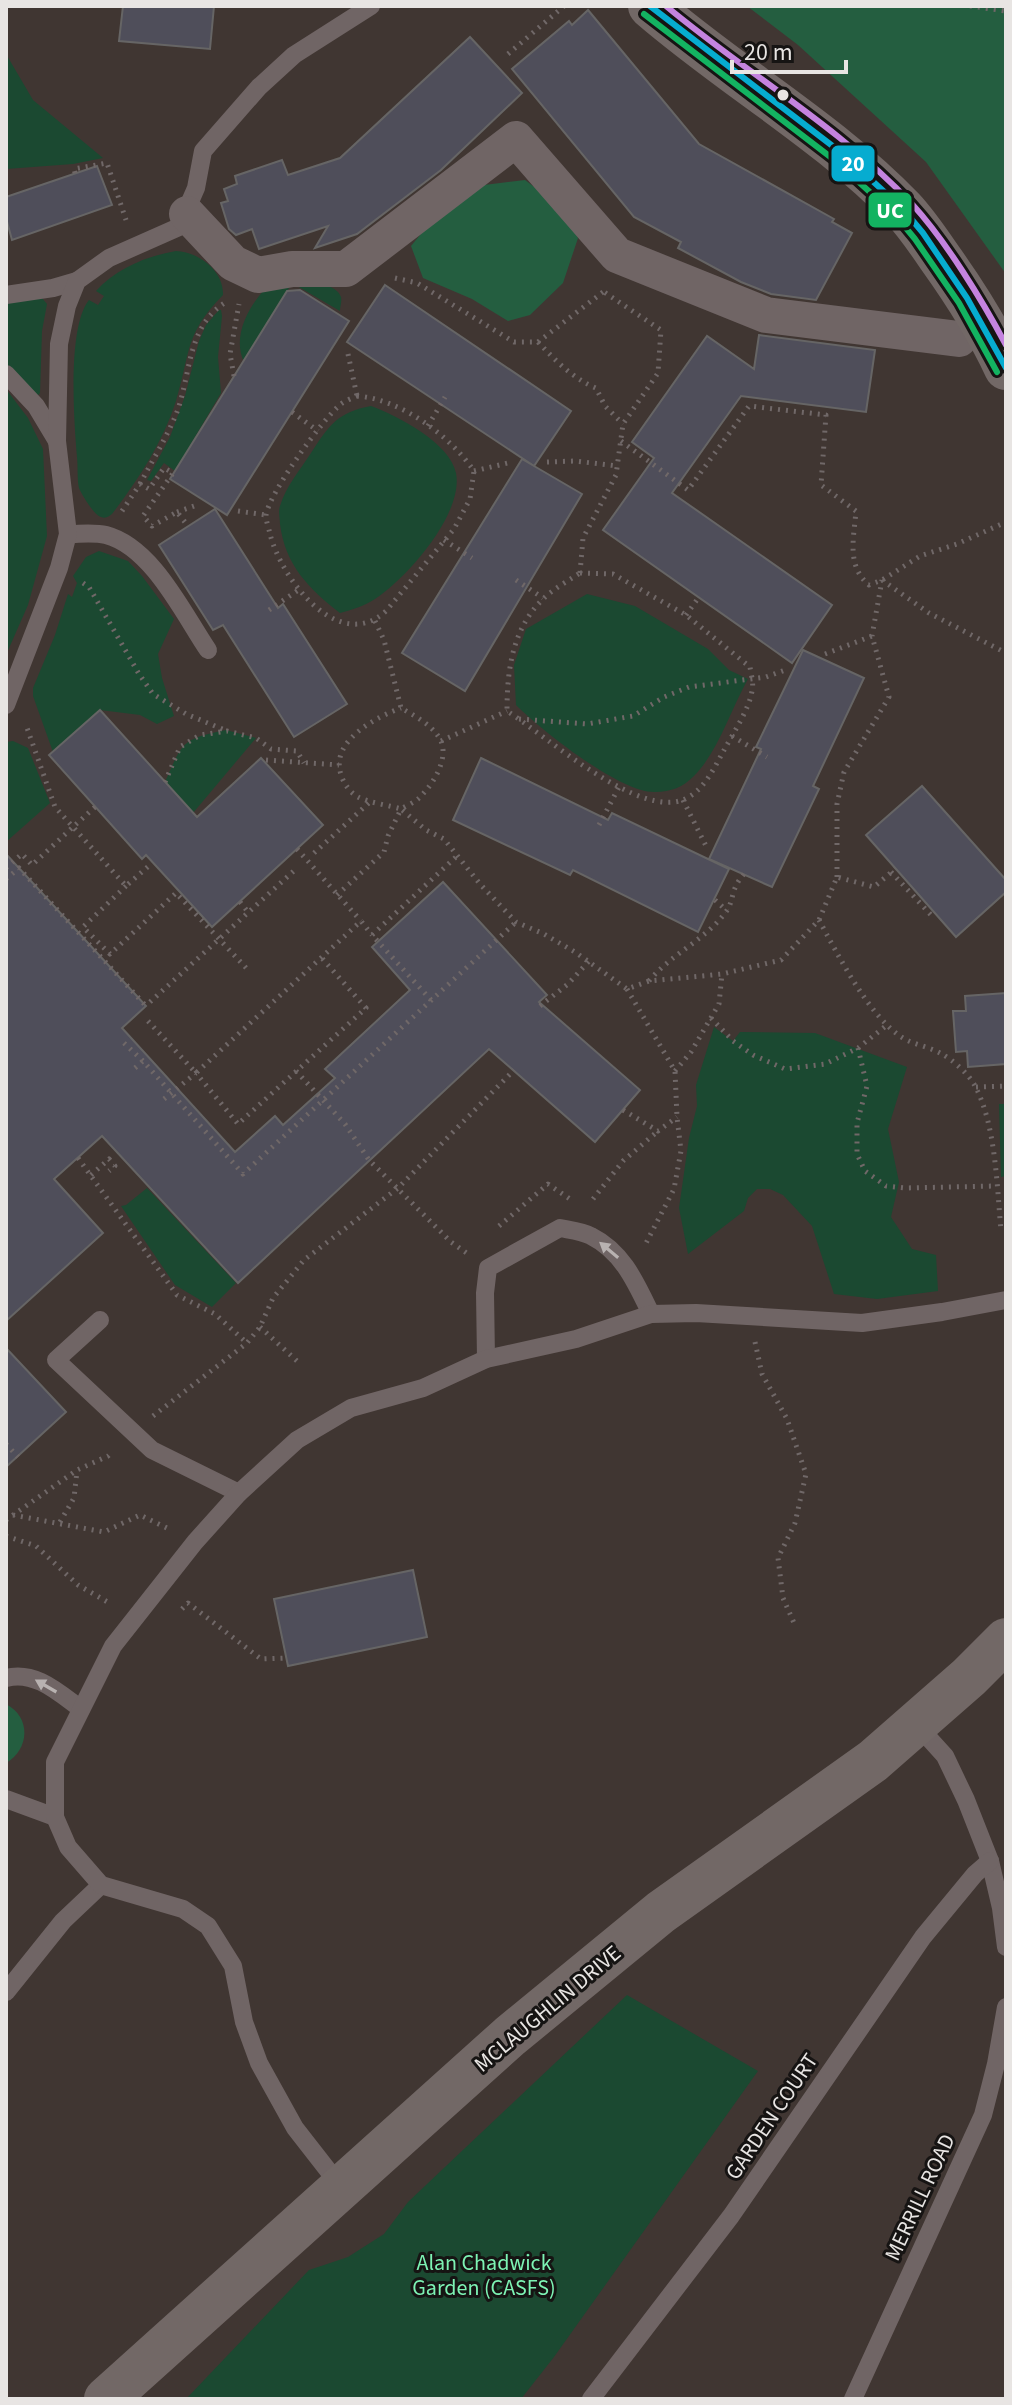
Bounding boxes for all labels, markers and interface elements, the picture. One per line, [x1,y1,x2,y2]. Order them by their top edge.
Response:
scale bar [732,24,846,74]
text: 20 m [744,35,793,70]
unlabelled marker [775,87,791,103]
line badge: 20 [830,144,876,183]
text: 20 [841,148,865,180]
line badge: UC [867,191,913,229]
text: UC [876,195,904,227]
one-way arrow [599,1242,619,1259]
one-way arrow [35,1679,57,1693]
street label: MCLAUGHLIN DRIVE [467,1938,628,2080]
street label: GARDEN COURT [718,2047,826,2186]
street label: MERRILL ROAD [877,2129,963,2266]
park label: Alan Chadwick Garden (CASFS) [412,2247,556,2304]

